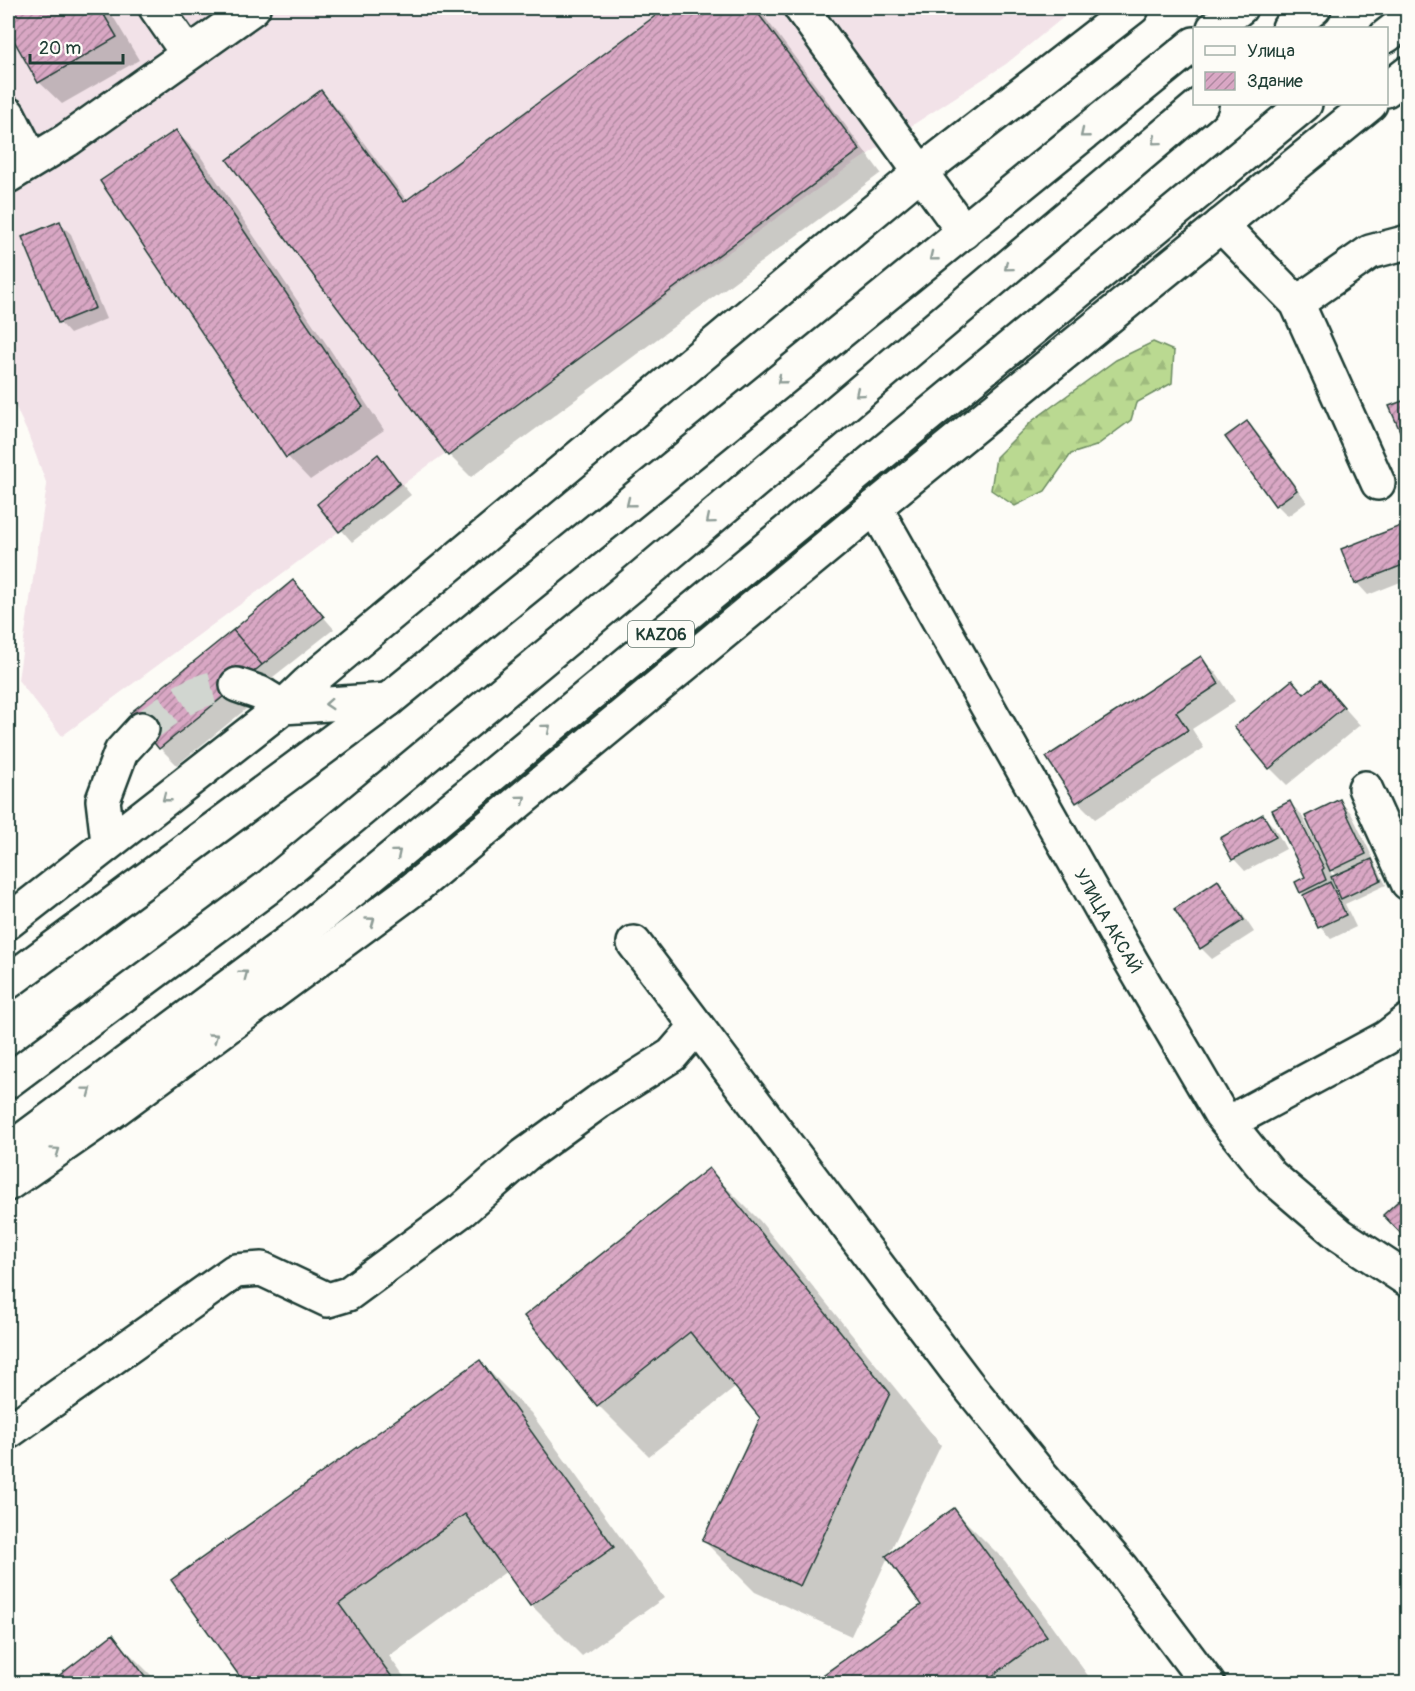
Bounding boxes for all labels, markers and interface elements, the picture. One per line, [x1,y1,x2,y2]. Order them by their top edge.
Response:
scale bar [30,27,123,65]
legend [1193,27,1388,105]
text: 20 m [39,37,81,60]
text: Улица [1247,40,1295,63]
text: Здание [1247,70,1303,93]
one-way arrow [1080,127,1091,138]
one-way arrow [1152,134,1163,145]
one-way arrow [929,250,940,261]
one-way arrow [1004,260,1015,271]
one-way arrow [777,373,788,384]
one-way arrow [855,386,866,397]
one-way arrow [626,496,637,507]
one-way arrow [706,512,717,523]
road number: KАZ06 [628,621,694,647]
one-way arrow [325,697,334,710]
one-way arrow [540,724,551,735]
one-way arrow [161,790,172,801]
one-way arrow [516,795,527,806]
one-way arrow [390,849,401,860]
street label: УЛИЦА АКСАЙ [1069,865,1147,978]
one-way arrow [364,917,375,928]
one-way arrow [238,970,249,981]
one-way arrow [207,1033,218,1044]
one-way arrow [82,1087,93,1098]
one-way arrow [49,1147,60,1158]

